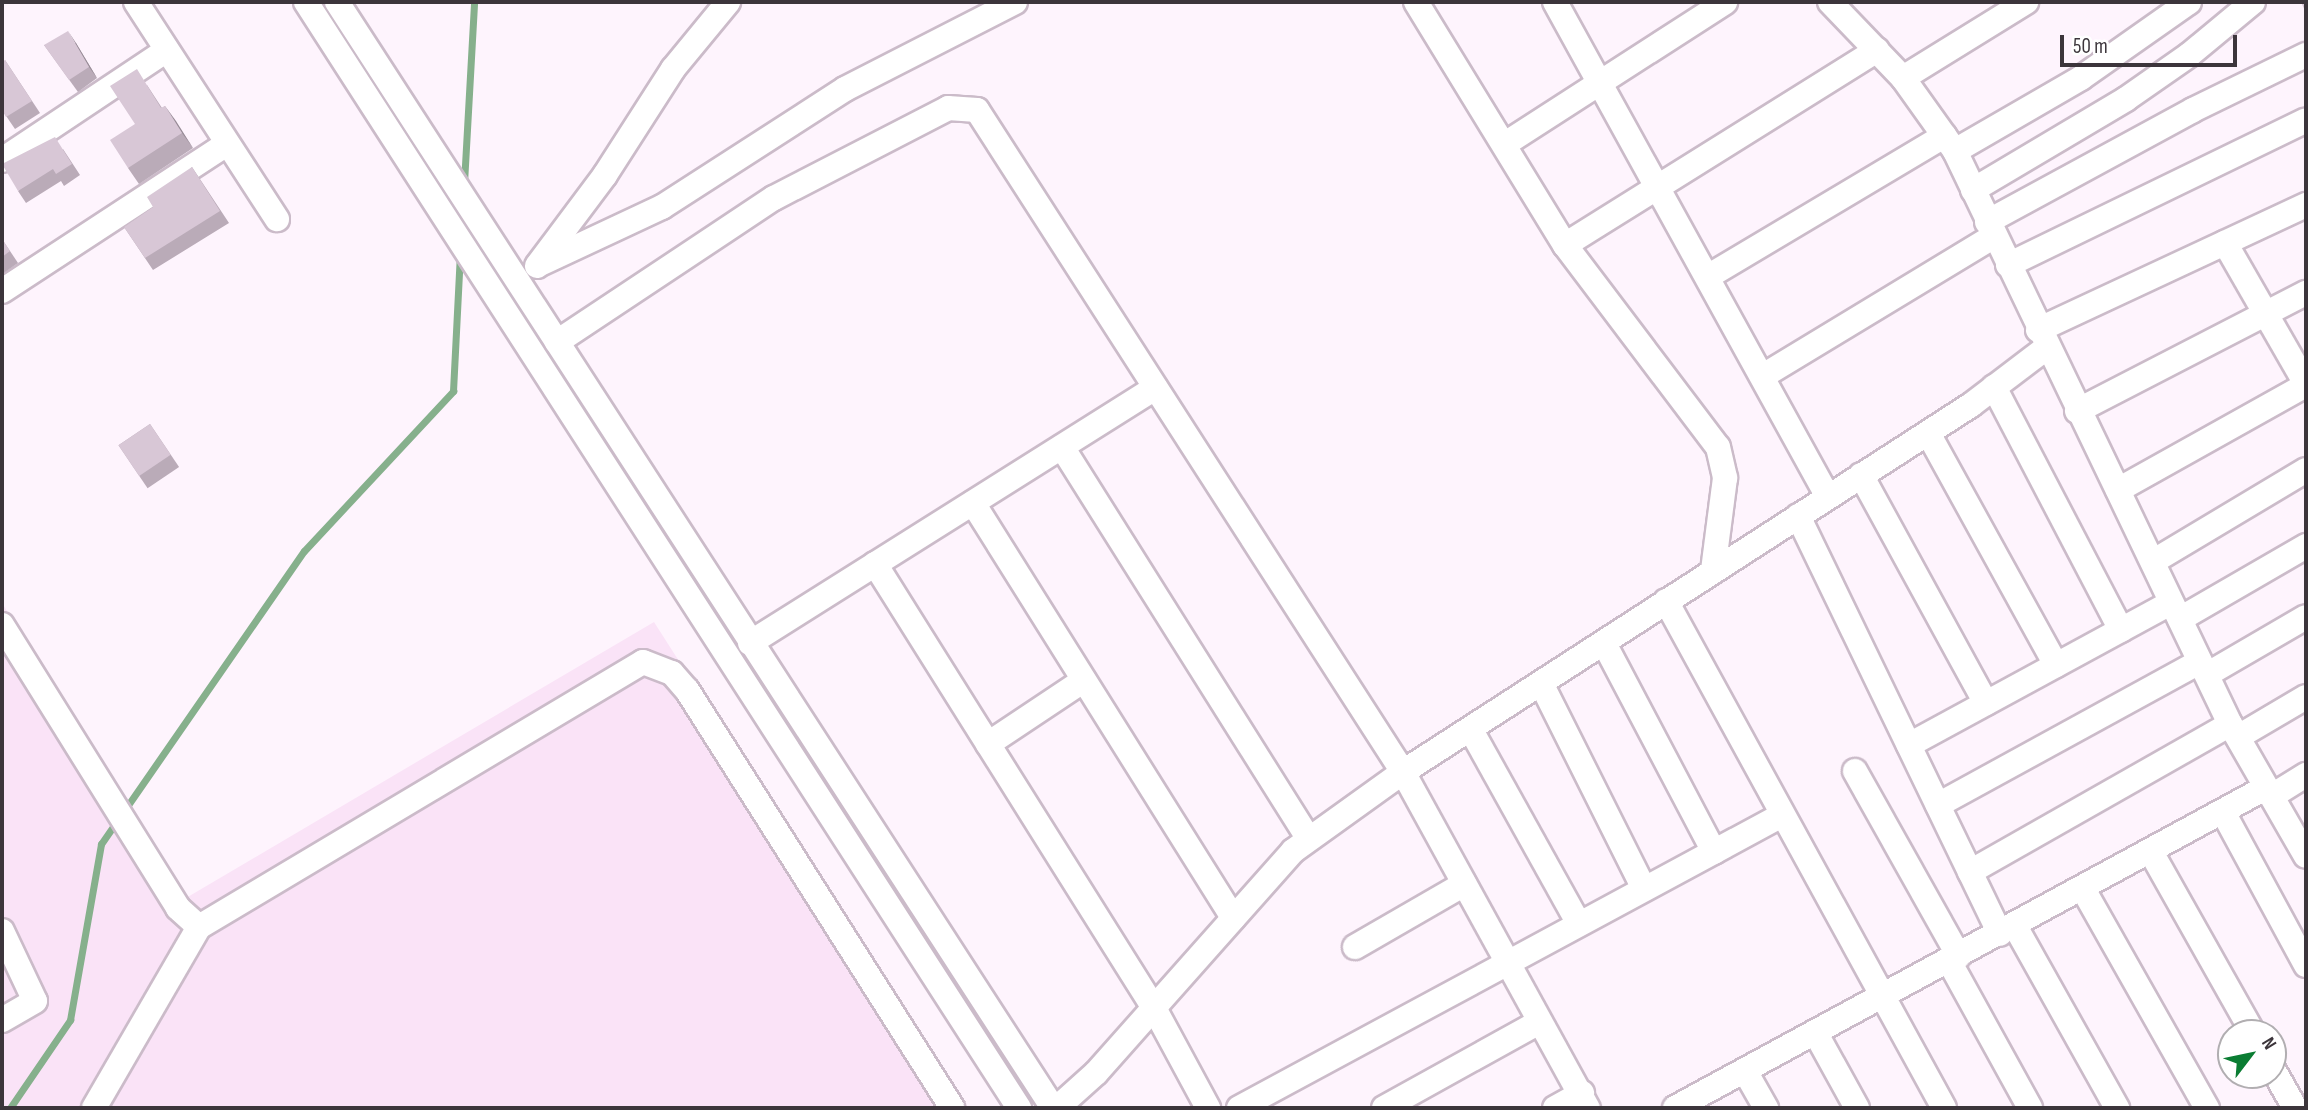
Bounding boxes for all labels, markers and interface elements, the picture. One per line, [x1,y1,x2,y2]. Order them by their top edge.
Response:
scale bar [2063,21,2240,65]
text: 50 m [2073,34,2108,59]
north arrow [2217,1019,2287,1089]
text: N [2256,1033,2281,1054]

